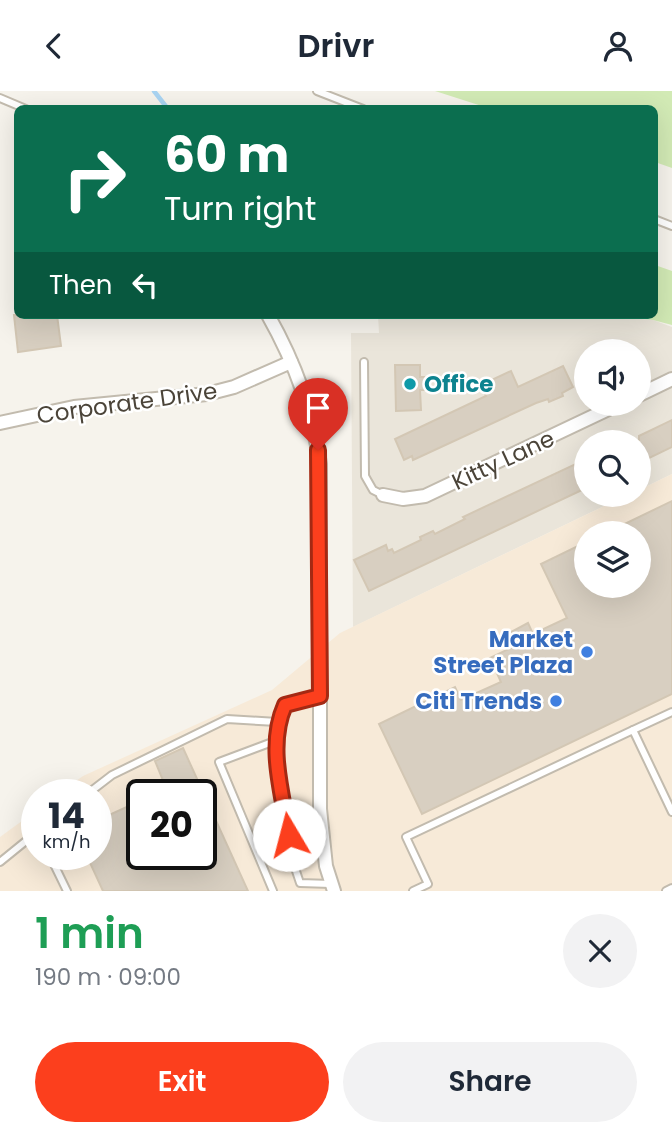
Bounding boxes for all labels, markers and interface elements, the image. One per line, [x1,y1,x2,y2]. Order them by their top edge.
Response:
text: Drivr [298,23,374,68]
icon: back [35,27,73,65]
icon: person [599,27,637,65]
text: 60 m [164,121,289,189]
icon: right [49,133,140,224]
text: Turn right [164,186,316,231]
icon: left [126,266,164,304]
text: Then [49,267,112,303]
map controls [574,339,651,598]
button: sound [574,339,651,416]
place label: Office [424,368,494,400]
street label: Corporate Drive [35,374,219,432]
marker: Office [402,376,418,392]
pin [288,378,348,450]
icon: arrive [299,389,337,427]
street label: Kitty Lane [447,422,559,498]
button: search [574,430,651,507]
button: layers [574,521,651,598]
place label: Market Street Plaza [433,623,573,681]
marker: Market Street Plaza [579,644,595,660]
place label: Citi Trends [415,685,542,717]
marker: Citi Trends [548,693,564,709]
speed limit sign: 20 [126,779,217,870]
text: 14 [48,791,85,840]
position arrow [252,798,326,872]
text: km/h [43,829,90,854]
text: 1 min [35,904,144,963]
button: close [563,914,637,988]
text: 190 m · 09:00 [35,961,181,993]
button: Exit [35,1042,329,1122]
button: Share [343,1042,637,1122]

